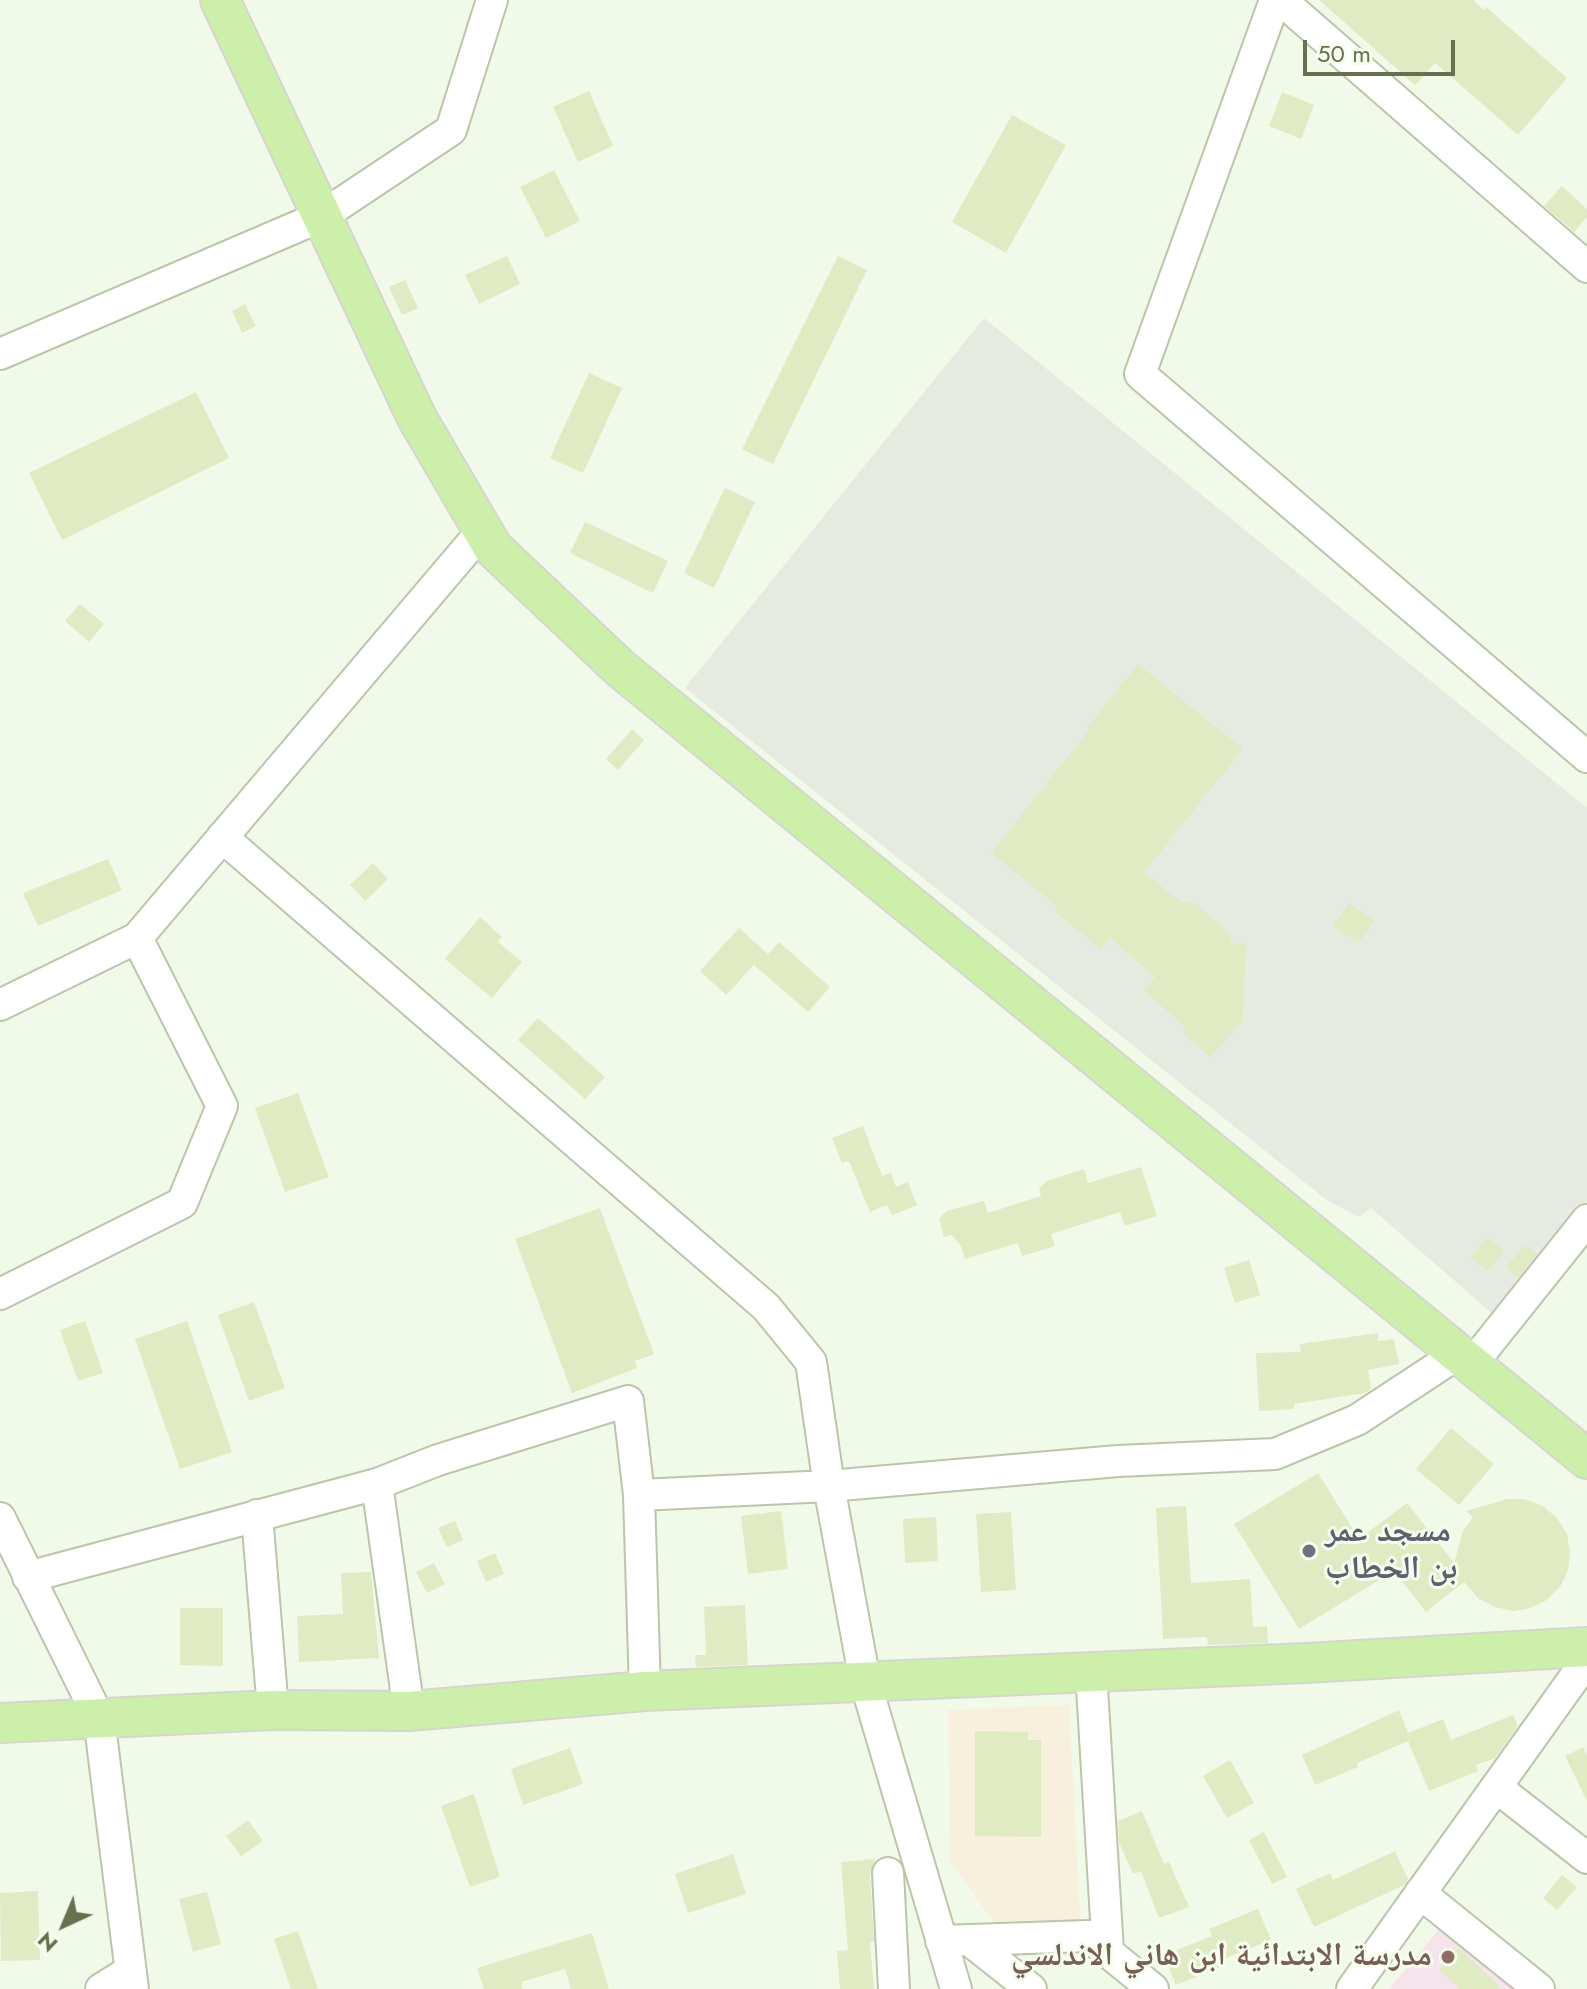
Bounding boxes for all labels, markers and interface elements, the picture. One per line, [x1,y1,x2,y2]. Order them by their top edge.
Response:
scale bar [1307,24,1459,74]
text: 50 m [1317,36,1371,71]
place label: مسجد عمر بن الخطاب [1325,1514,1457,1589]
marker: مسجد عمر بن الخطاب [1300,1542,1318,1560]
north arrow [24,1885,104,1965]
text: N [30,1925,65,1960]
place label: مدرسة الابتدائية ابن هاني الاندلسي [1011,1938,1432,1976]
marker: مدرسة الابتدائية ابن هاني الاندلسي [1439,1948,1457,1966]

